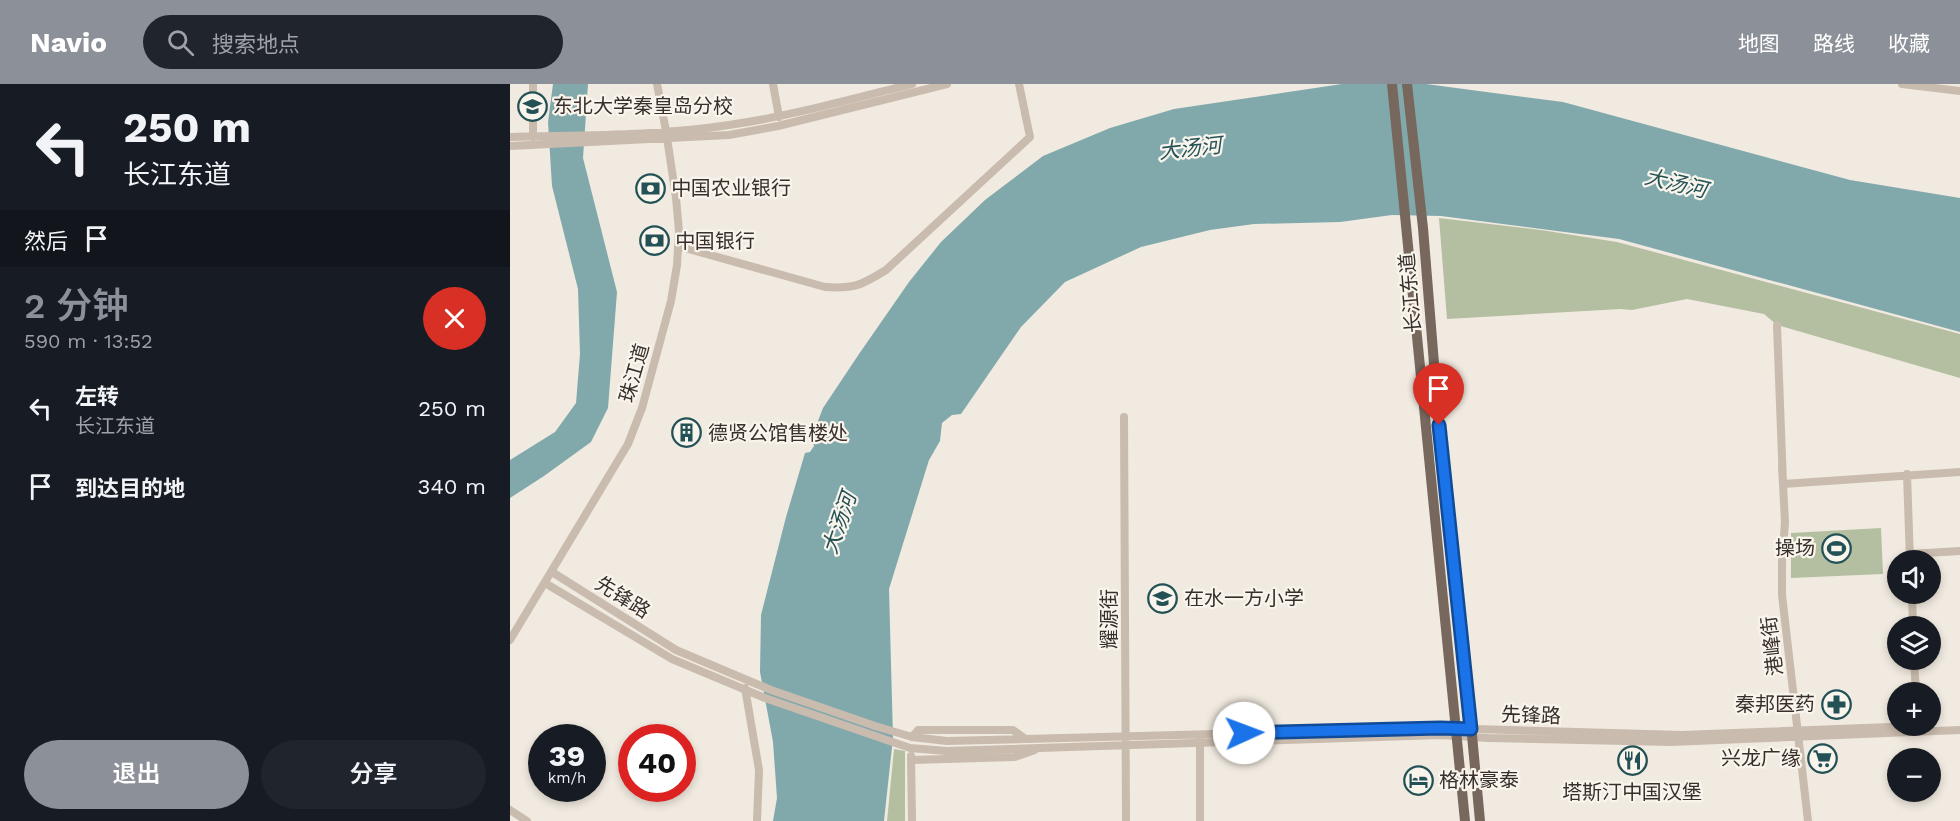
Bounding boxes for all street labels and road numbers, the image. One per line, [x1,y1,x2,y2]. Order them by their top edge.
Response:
street label: 长江东道 [1395,252,1425,334]
street label: 珠江道 [614,341,654,405]
street label: 先锋路 [591,571,655,623]
street label: 耀源街 [1097,589,1121,649]
street label: 港峰街 [1756,615,1788,677]
street label: 先锋路 [1501,702,1561,728]

